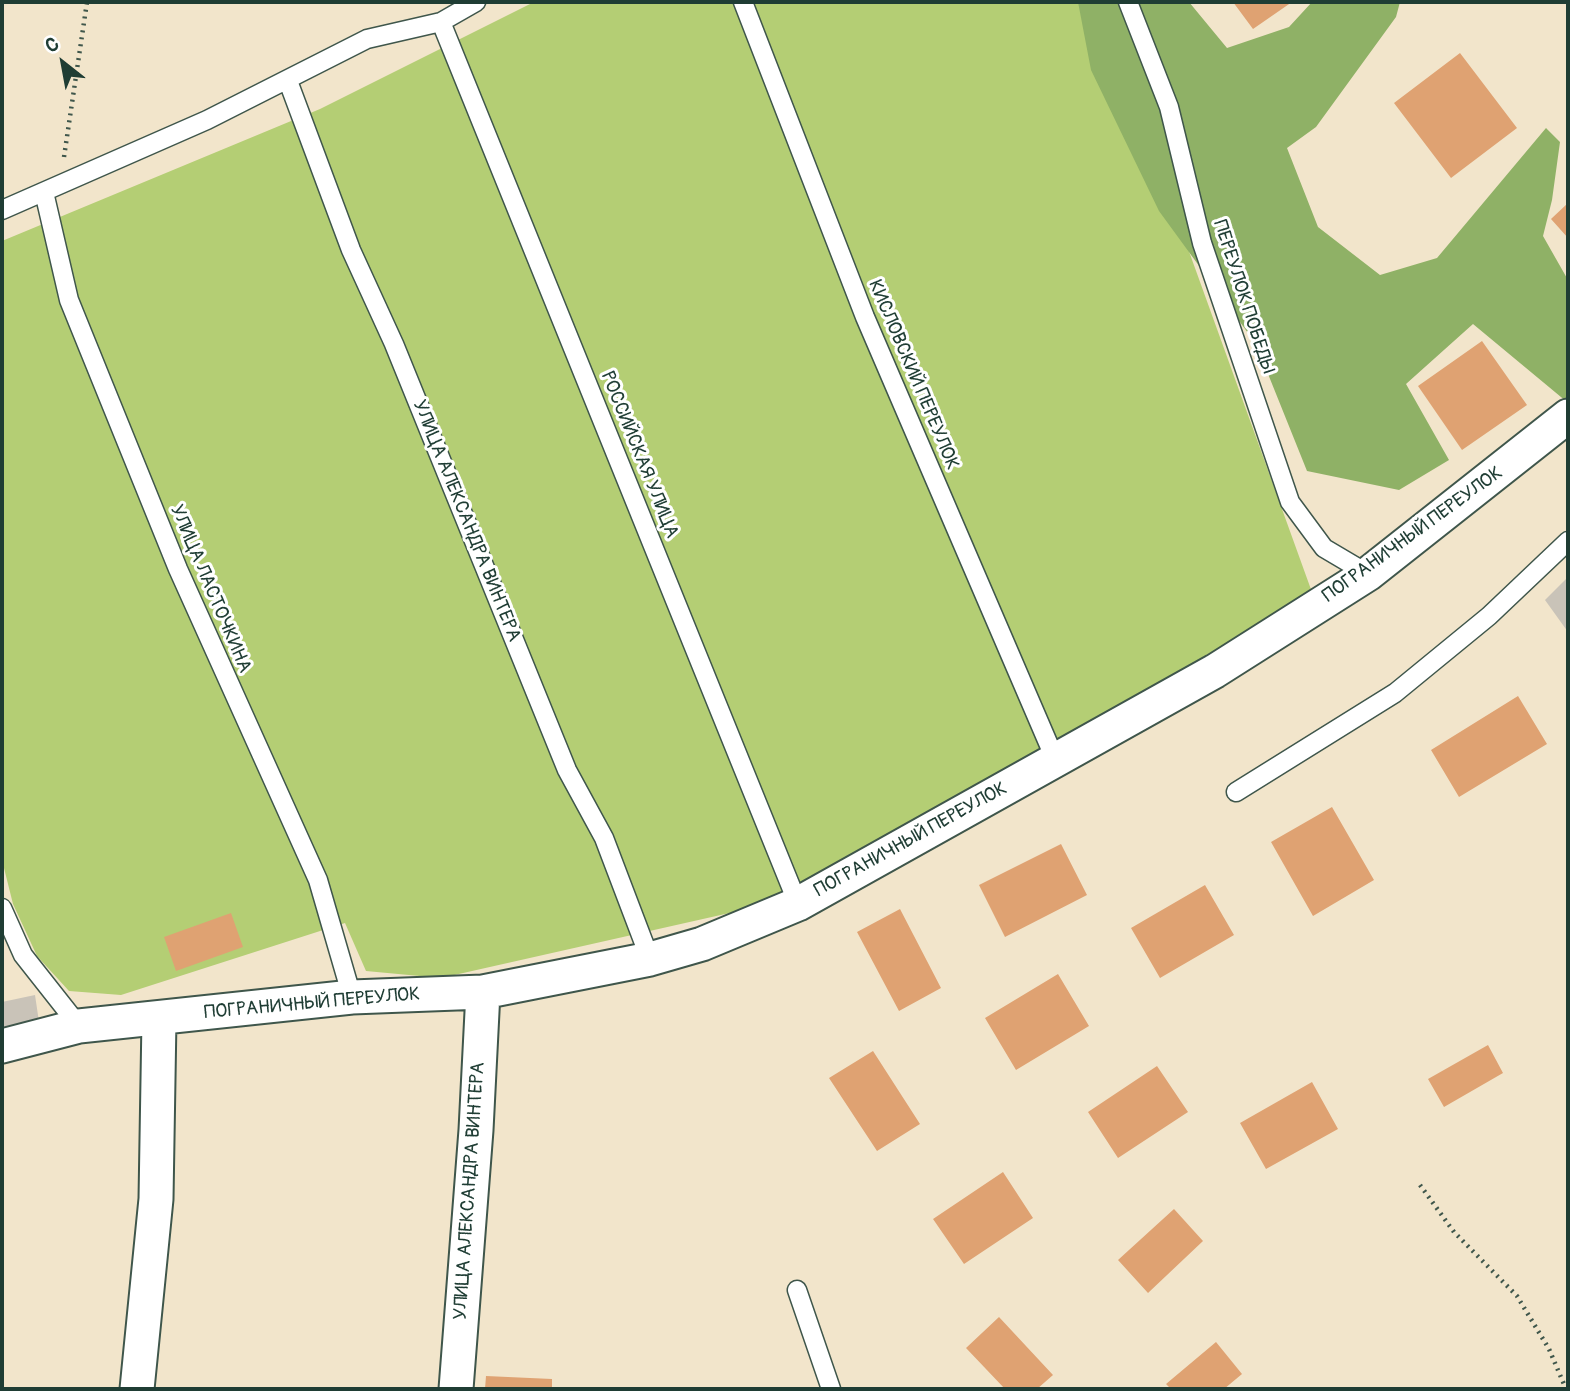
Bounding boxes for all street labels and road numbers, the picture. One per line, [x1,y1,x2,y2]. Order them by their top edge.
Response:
street label: ПЕРЕУЛОК ПОБЕДЫ [1207,217,1279,377]
street label: КИСЛОВСКИЙ ПЕРЕУЛОК [863,277,963,473]
street label: РОССИЙСКАЯ УЛИЦА [595,368,683,542]
street label: УЛИЦА АЛЕКСАНДРА ВИНТЕРА [407,397,525,645]
street label: ПОГРАНИЧНЫЙ ПЕРЕУЛОК [1319,462,1507,608]
street label: УЛИЦА ЛАСТОЧКИНА [164,502,256,676]
street label: ПОГРАНИЧНЫЙ ПЕРЕУЛОК [811,777,1011,903]
street label: ПОГРАНИЧНЫЙ ПЕРЕУЛОК [203,983,421,1025]
street label: УЛИЦА АЛЕКСАНДРА ВИНТЕРА [450,1061,490,1321]

